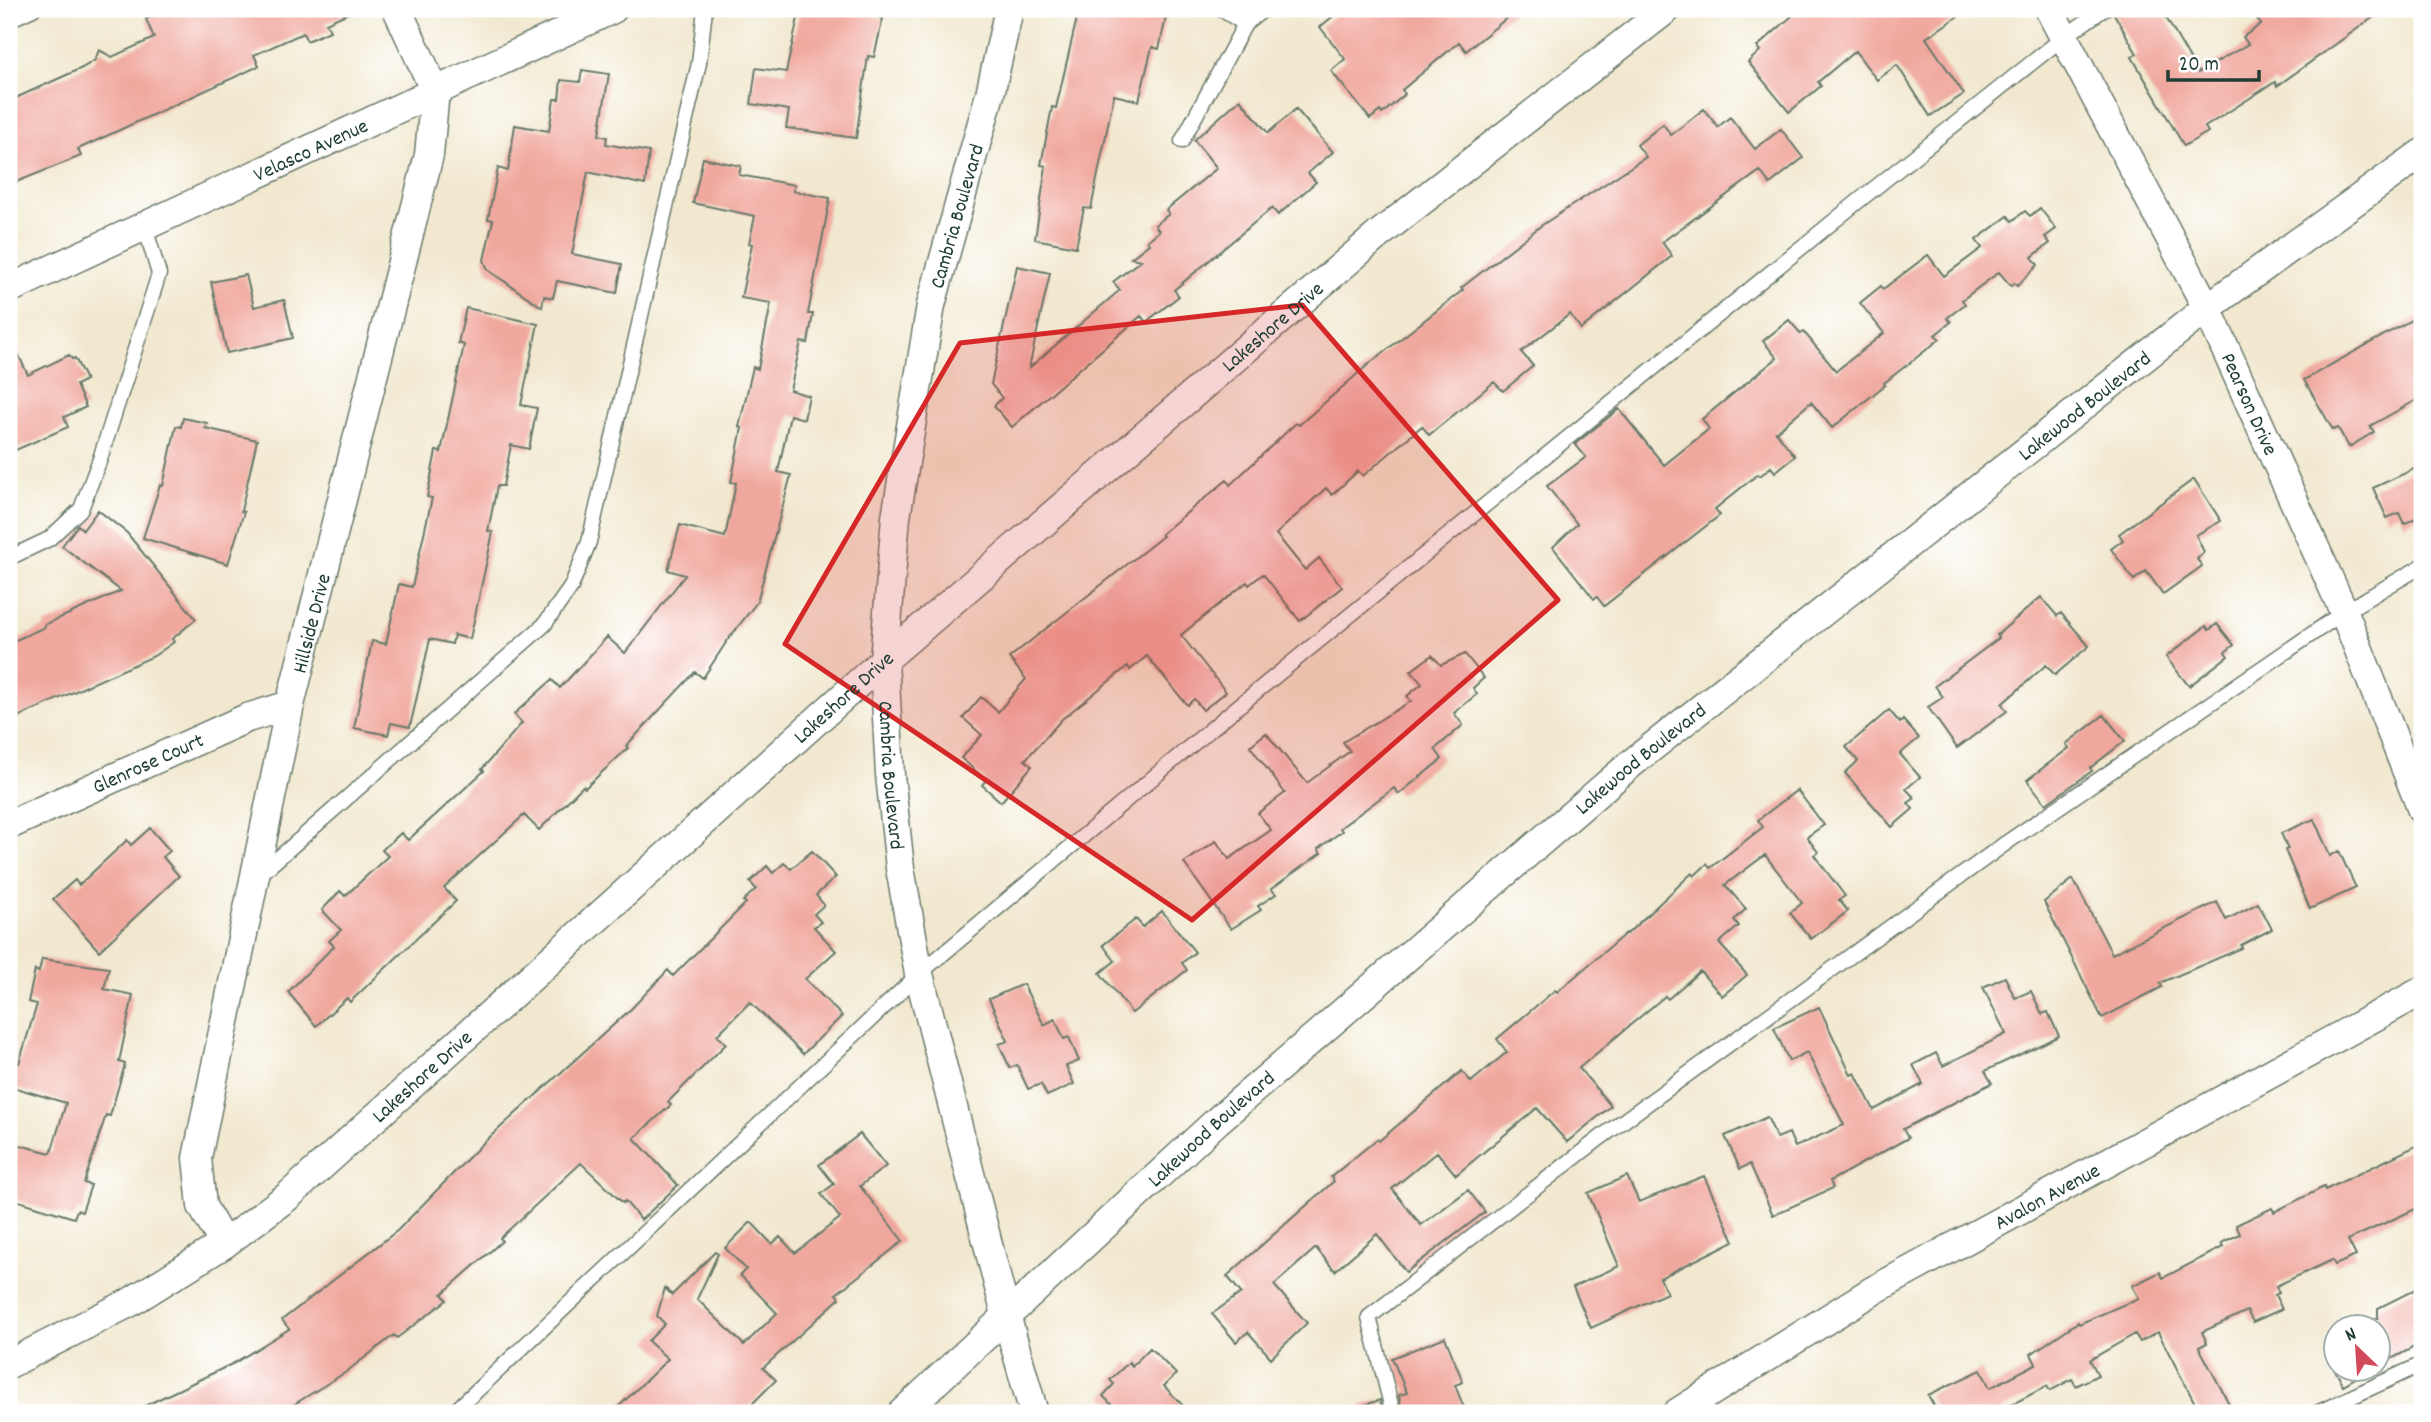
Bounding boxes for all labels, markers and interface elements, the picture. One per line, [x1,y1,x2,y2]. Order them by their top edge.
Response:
scale bar [2168,38,2260,82]
text: 20 m [2179,51,2219,81]
street label: Velasco Avenue [249,113,374,192]
street label: Cambria Boulevard [924,141,994,293]
street label: Lakeshore Drive [1216,276,1332,381]
street label: Lakewood Boulevard [2013,346,2159,470]
street label: Pearson Drive [2211,349,2284,461]
street label: Hillside Drive [287,571,341,677]
street label: Lakeshore Drive [788,646,902,752]
street label: Lakewood Boulevard [1570,697,1714,823]
street label: Cambria Boulevard [868,700,910,851]
street label: Glenrose Court [88,727,209,803]
street label: Lakeshore Drive [366,1025,481,1132]
street label: Lakewood Boulevard [1142,1065,1283,1196]
street label: Avalon Avenue [1990,1157,2106,1239]
north arrow [2322,1314,2392,1384]
text: N [2341,1322,2361,1350]

